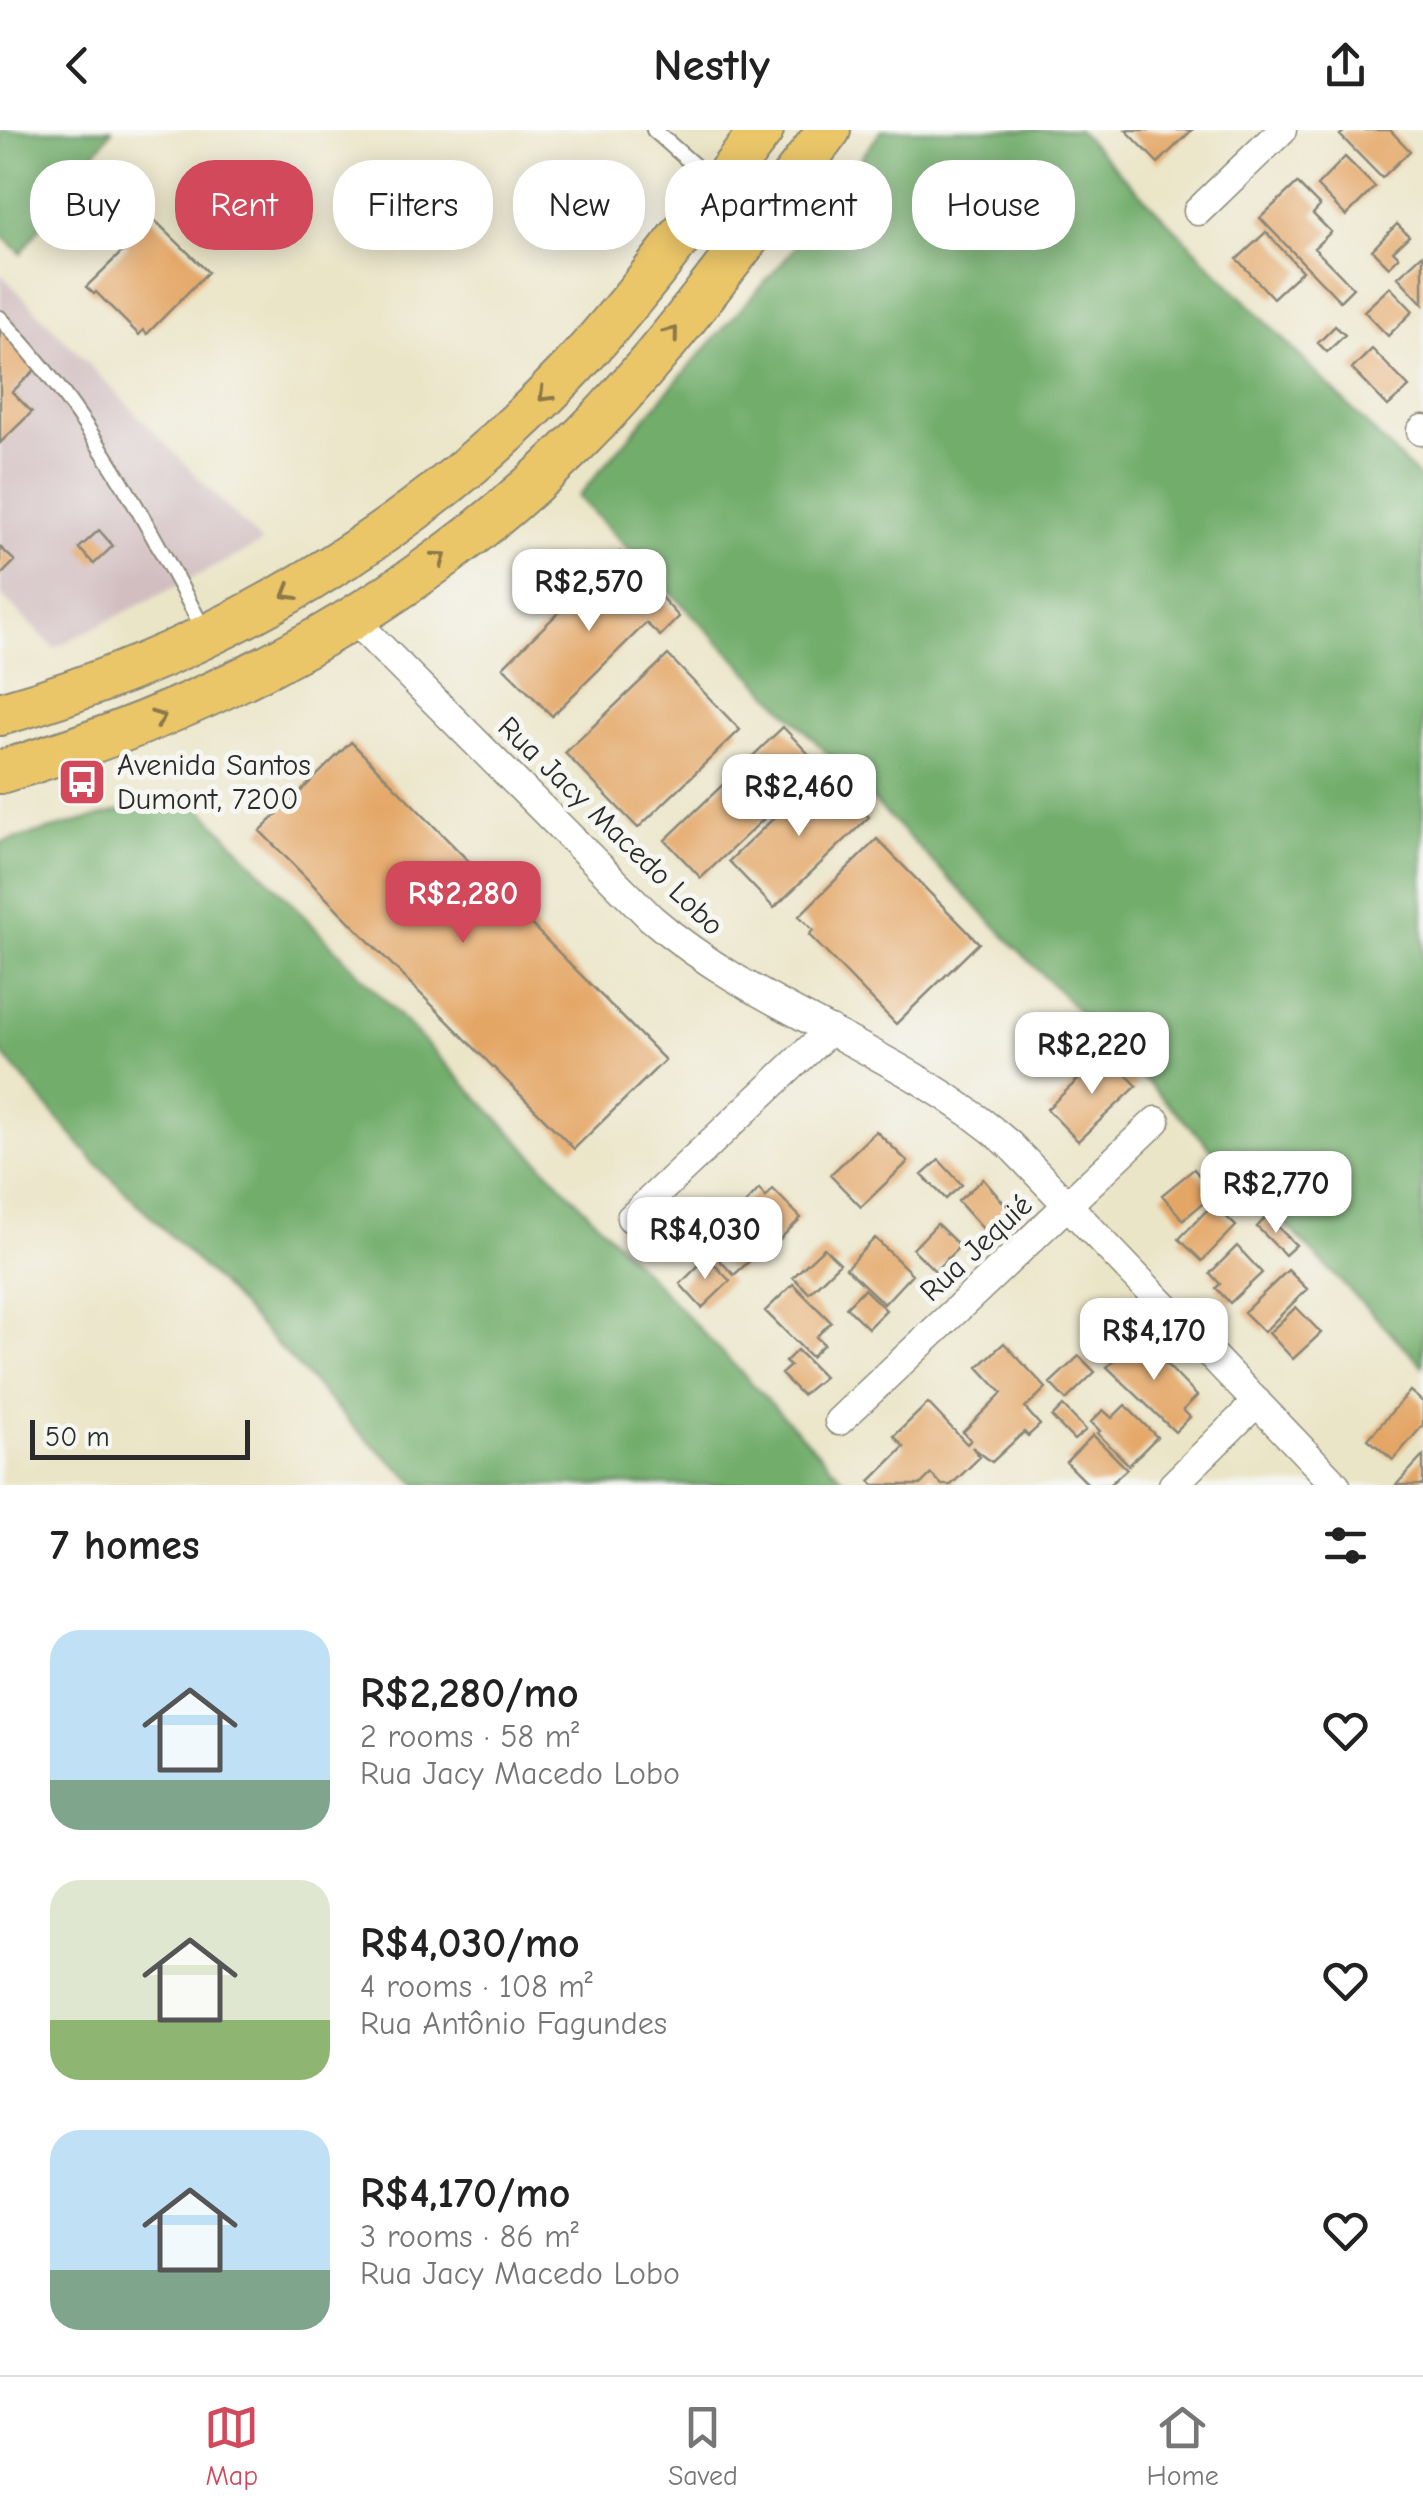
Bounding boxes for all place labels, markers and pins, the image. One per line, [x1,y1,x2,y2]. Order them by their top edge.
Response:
pin: R$2,570 [497,549,681,634]
place label: Avenida Santos Dumont, 7200 [117,748,311,817]
pin: R$2,460 [707,754,891,839]
bus stop icon: Avenida Santos Dumont, 7200 [56,756,108,808]
pin: R$2,280 [371,861,555,946]
pin: R$2,220 [1000,1012,1184,1097]
pin: R$2,770 [1184,1151,1368,1236]
pin: R$4,030 [613,1197,797,1282]
pin: R$4,170 [1062,1298,1246,1383]

